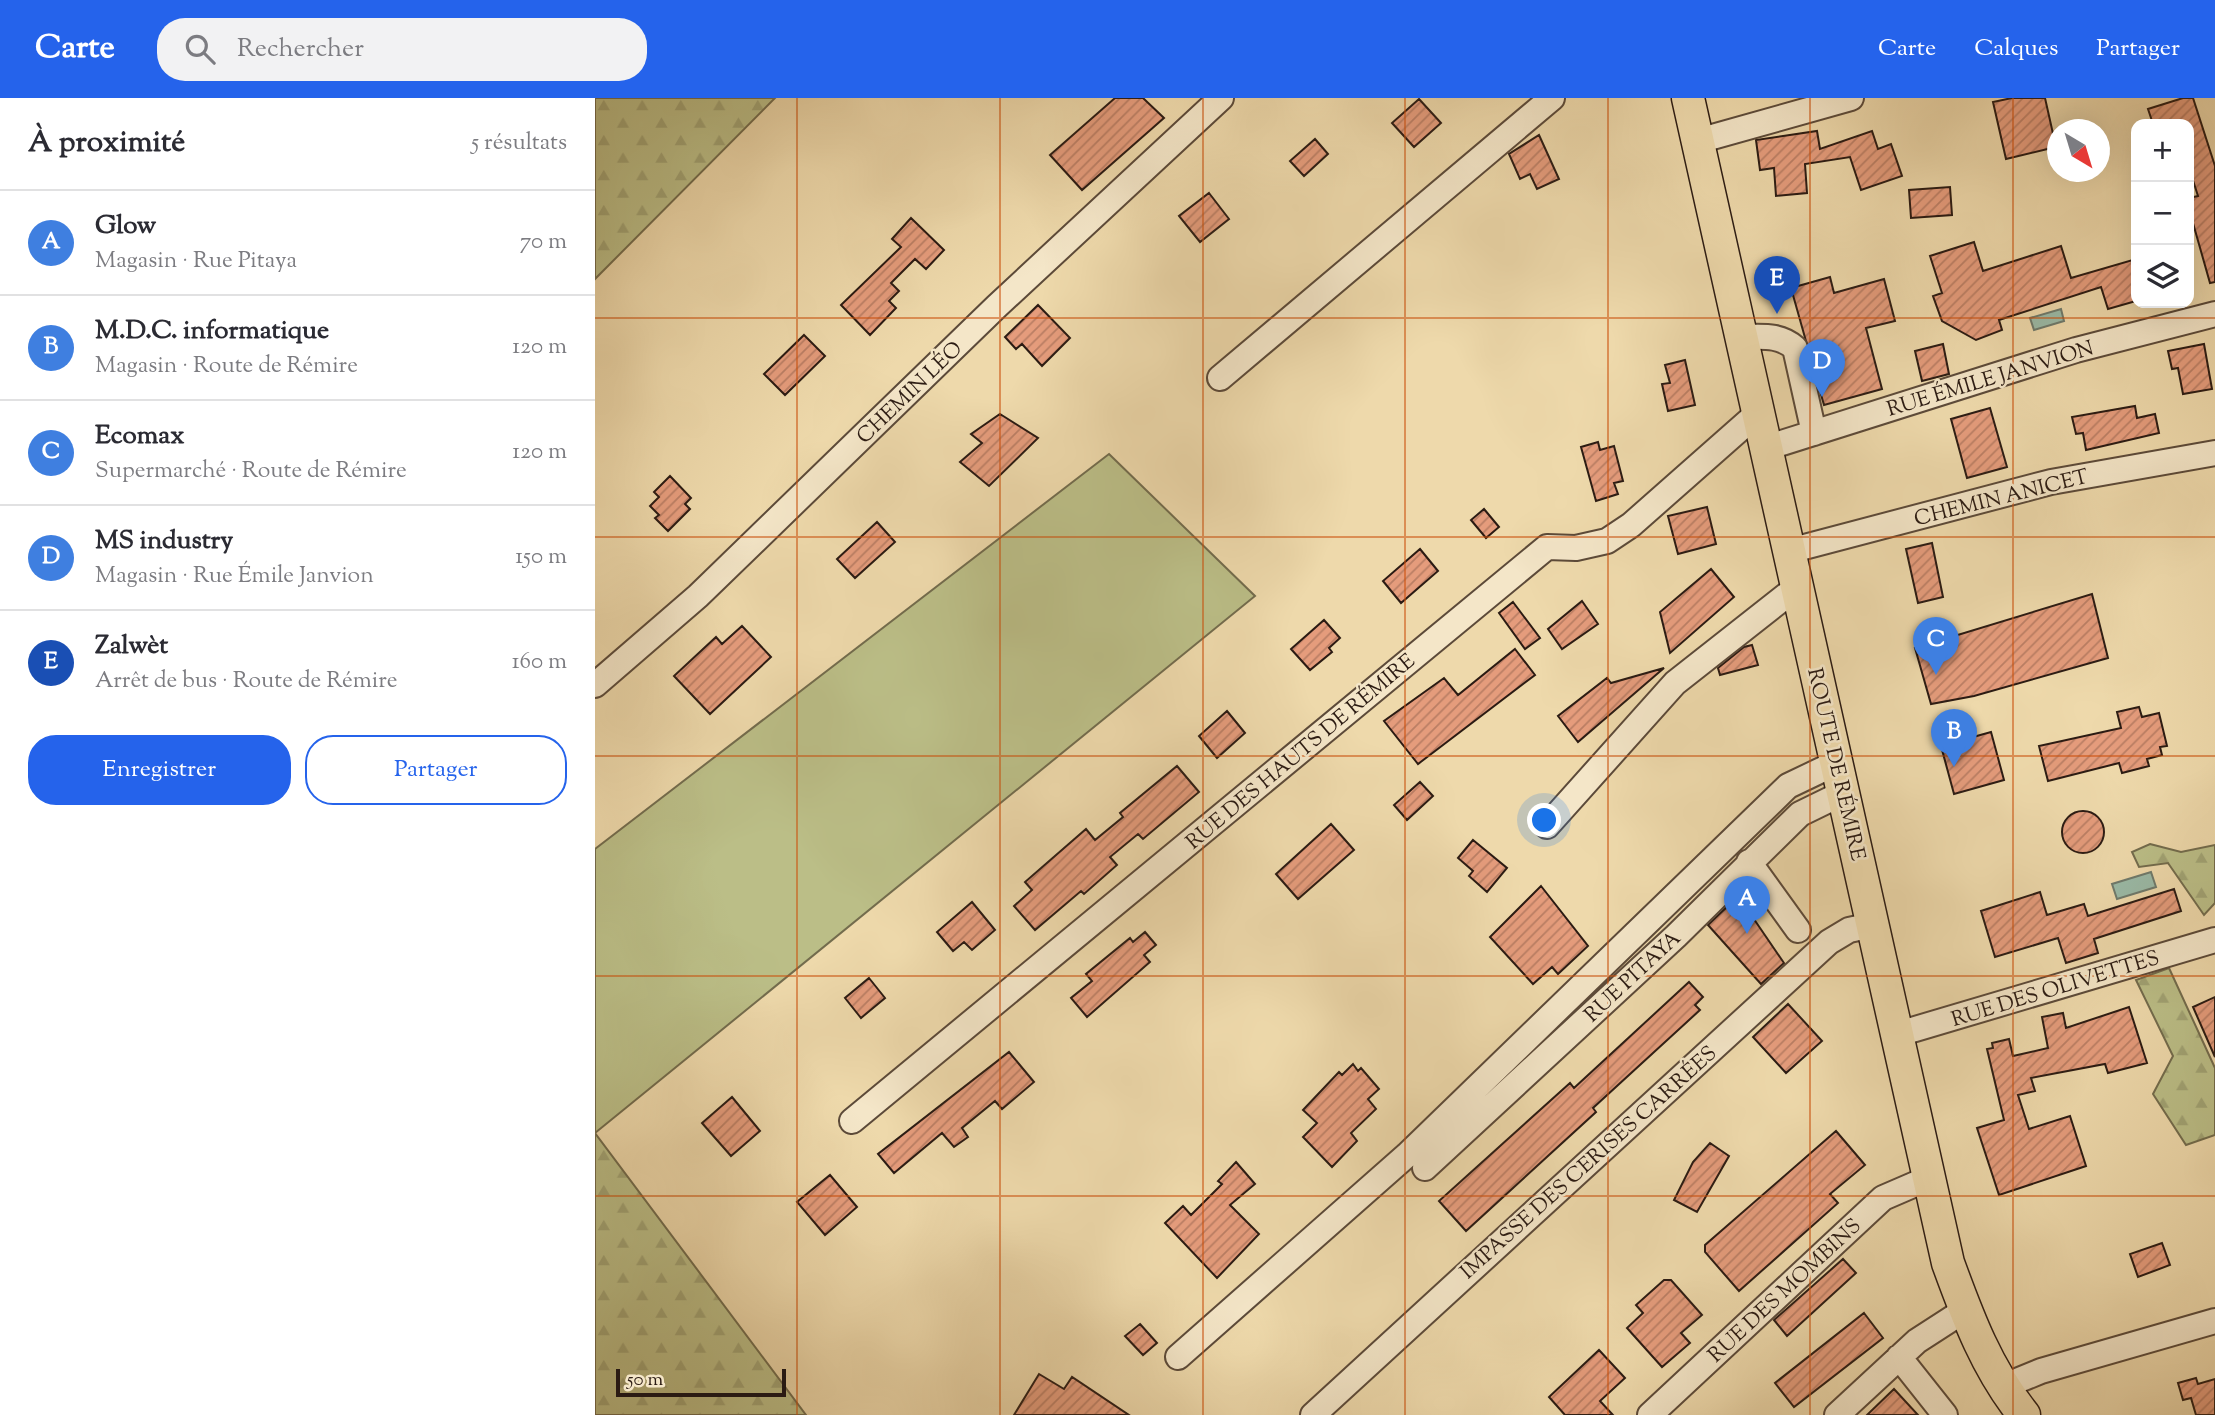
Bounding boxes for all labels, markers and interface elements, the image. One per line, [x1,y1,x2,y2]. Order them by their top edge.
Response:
search box [157,18,647,81]
text: Carte [35,25,115,73]
icon: search [181,30,219,68]
text: Rechercher [237,31,364,68]
text: Carte [1878,32,1936,66]
text: Calques [1974,32,2058,66]
text: Partager [2096,32,2180,66]
north arrow [2047,119,2110,182]
map controls [2131,119,2194,308]
button: + [2131,119,2194,182]
text: À proximité [28,122,185,165]
text: 5 résultats [471,127,567,160]
button: − [2131,182,2194,245]
text: Glow [95,208,156,245]
text: A [42,226,60,259]
text: 70 m [520,226,567,259]
text: Magasin · Rue Pitaya [95,245,297,278]
button: layers [2131,245,2194,308]
pin: E [1754,256,1800,314]
text: M.D.C. informatique [95,313,329,350]
text: B [44,331,58,364]
text: 120 m [512,331,567,364]
street label: RUE ÉMILE JANVION [1883,334,2098,426]
street label: CHEMIN LÉO [851,335,970,452]
pin: D [1799,339,1845,397]
text: Magasin · Route de Rémire [95,350,358,383]
text: Ecomax [95,418,184,455]
text: C [42,436,60,469]
text: 120 m [512,436,567,469]
text: Supermarché · Route de Rémire [95,455,407,488]
street label: CHEMIN ANICET [1911,463,2092,535]
text: MS industry [95,523,233,560]
text: D [42,541,60,574]
text: 150 m [515,541,567,574]
text: Magasin · Rue Émile Janvion [95,560,374,593]
pin: C [1913,617,1959,675]
text: Zalwèt [95,628,168,665]
text: E [44,646,58,679]
text: 160 m [512,646,567,679]
street label: RUE DES HAUTS DE RÉMIRE [1180,647,1423,858]
text: Arrêt de bus · Route de Rémire [95,665,398,698]
street label: ROUTE DE RÉMIRE [1798,665,1872,864]
pin: B [1931,709,1977,767]
button: Enregistrer [28,735,291,805]
button: Partager [305,735,567,805]
your location [1527,803,1561,837]
pin: A [1724,876,1770,934]
street label: RUE PITAYA [1578,925,1688,1030]
street label: RUE DES OLIVETTES [1948,944,2163,1036]
street label: IMPASSE DES CERISES CARRÉES [1454,1040,1724,1287]
street label: RUE DES MOMBINS [1702,1212,1869,1371]
scale bar [616,1366,786,1398]
text: 50 m [627,1367,663,1394]

